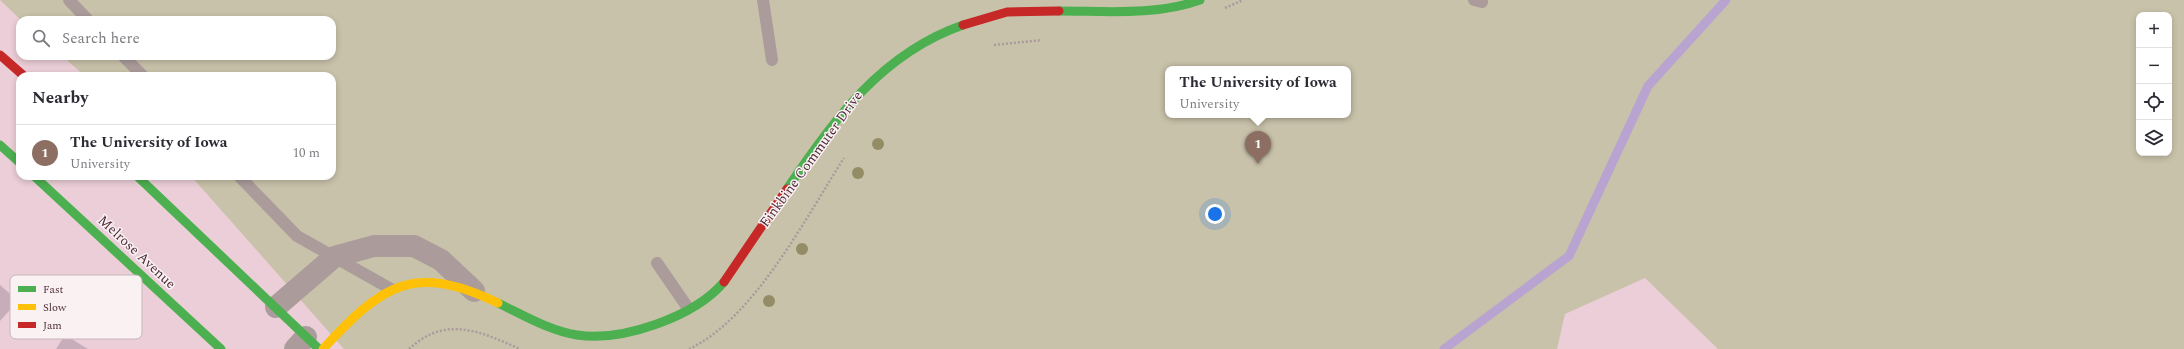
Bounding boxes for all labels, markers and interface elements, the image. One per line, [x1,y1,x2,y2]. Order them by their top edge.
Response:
map controls [2136,12,2172,156]
button: + [2136,12,2172,48]
search box [16,16,336,60]
icon: search [30,27,52,49]
text: Search here [62,27,140,50]
button: − [2136,48,2172,84]
popup [1165,66,1351,118]
text: The University of Iowa [1179,71,1337,94]
button: locate [2136,84,2172,120]
text: Nearby [32,85,88,111]
street label: Finkbine Commuter Drive [754,86,868,231]
text: University [1179,94,1239,114]
button: layers [2136,120,2172,156]
text: The University of Iowa [70,131,227,154]
pin: 1 [1245,131,1271,164]
text: 1 [41,143,49,163]
text: 10 m [293,143,320,163]
text: University [70,154,130,174]
your location [1205,204,1225,224]
street label: Melrose Avenue [93,210,181,294]
legend [10,275,142,339]
text: Fast [43,281,64,298]
text: Slow [43,299,67,316]
text: Jam [43,317,62,334]

